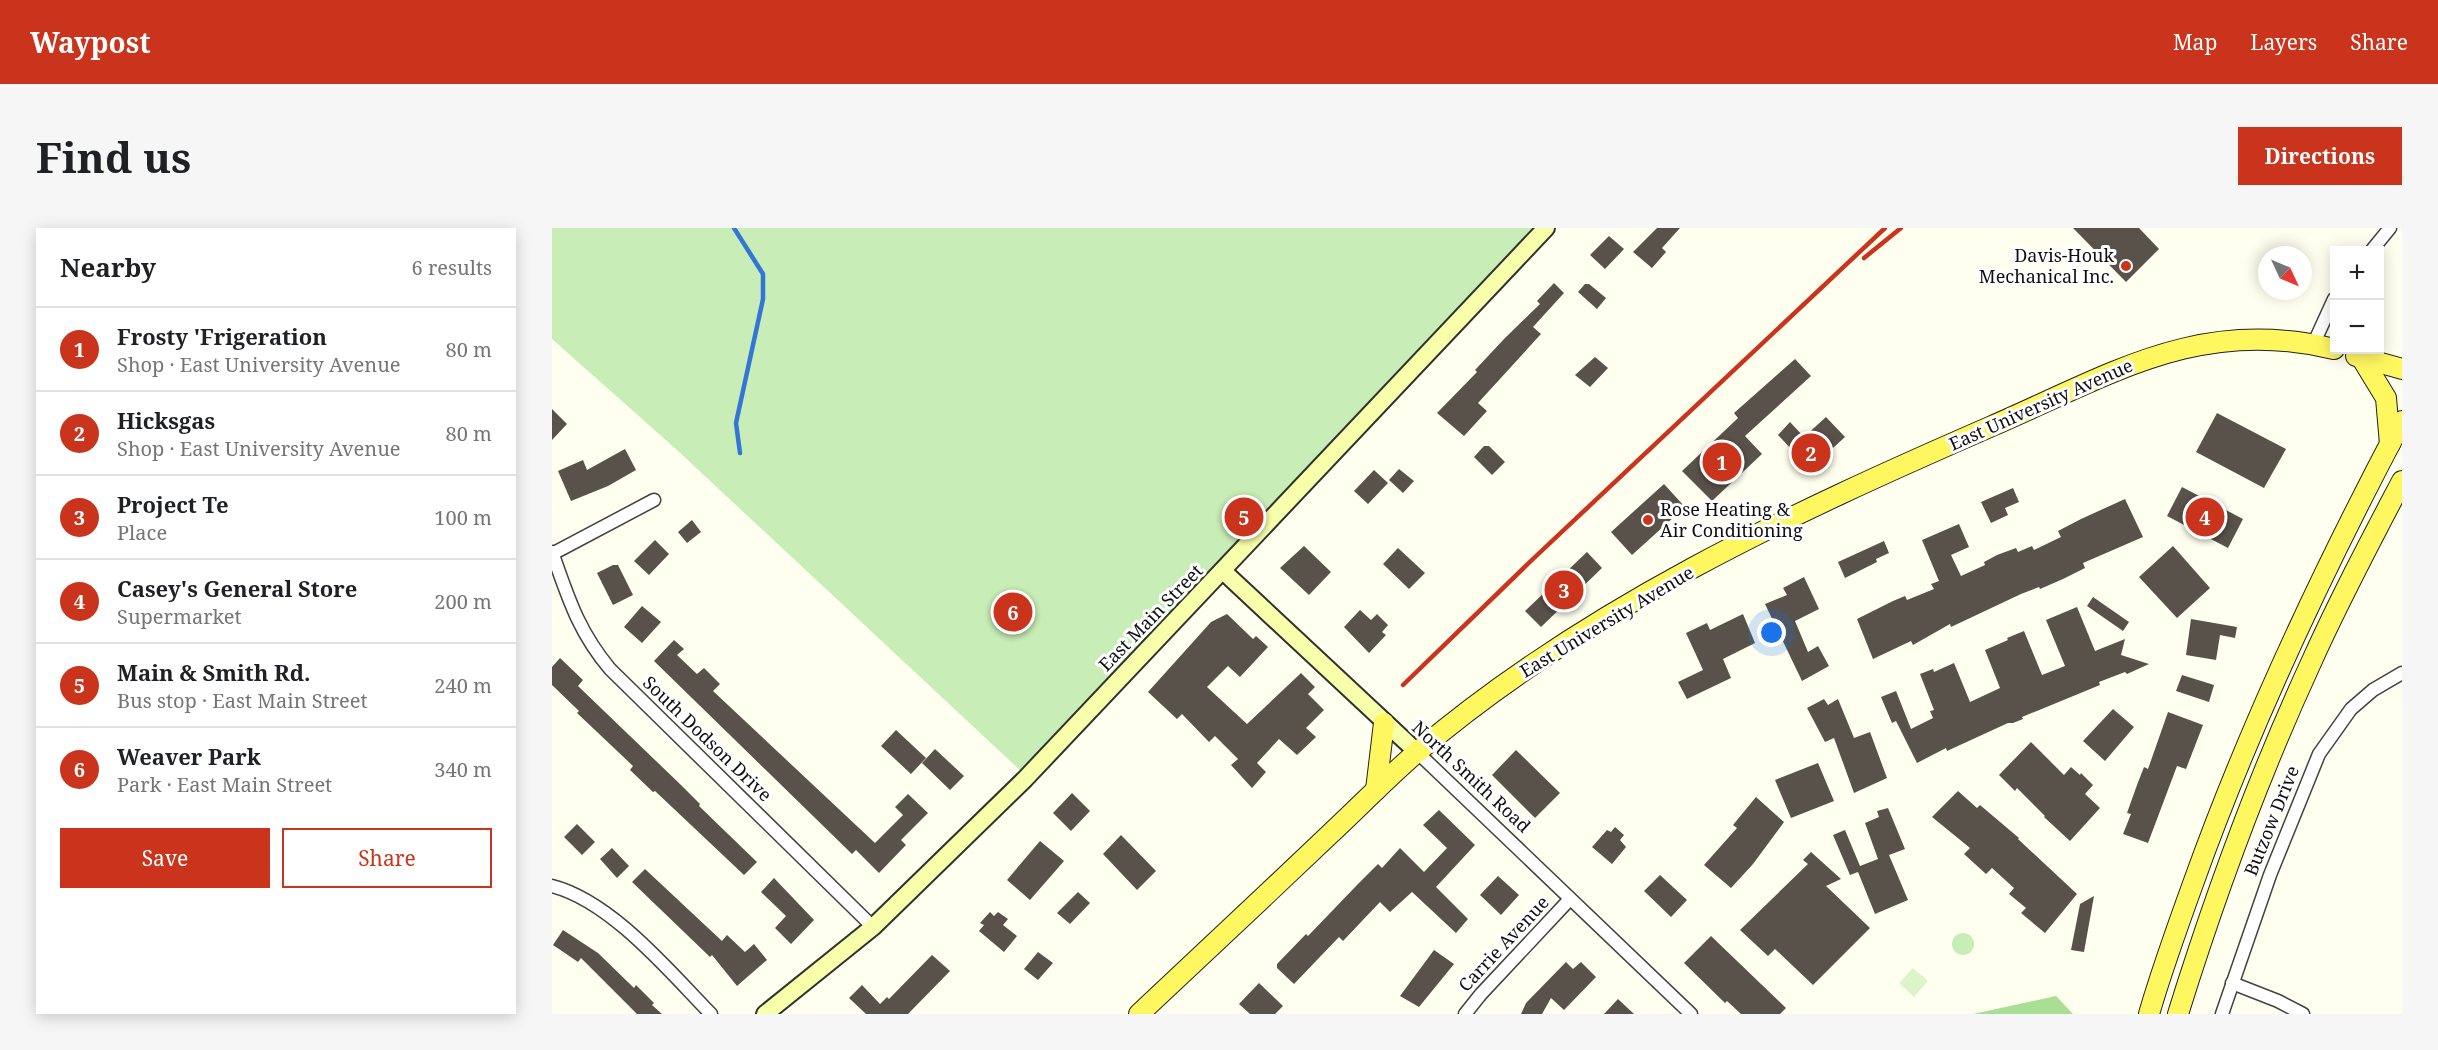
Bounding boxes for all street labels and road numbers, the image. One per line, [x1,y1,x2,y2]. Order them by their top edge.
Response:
street label: East University Avenue [1945,353,2136,455]
street label: East Main Street [1093,559,1207,676]
street label: East University Avenue [1515,560,1698,683]
street label: South Dodson Drive [638,670,777,806]
street label: North Smith Road [1407,715,1536,837]
street label: Butzow Drive [2238,762,2304,879]
street label: Carrie Avenue [1453,890,1554,996]

